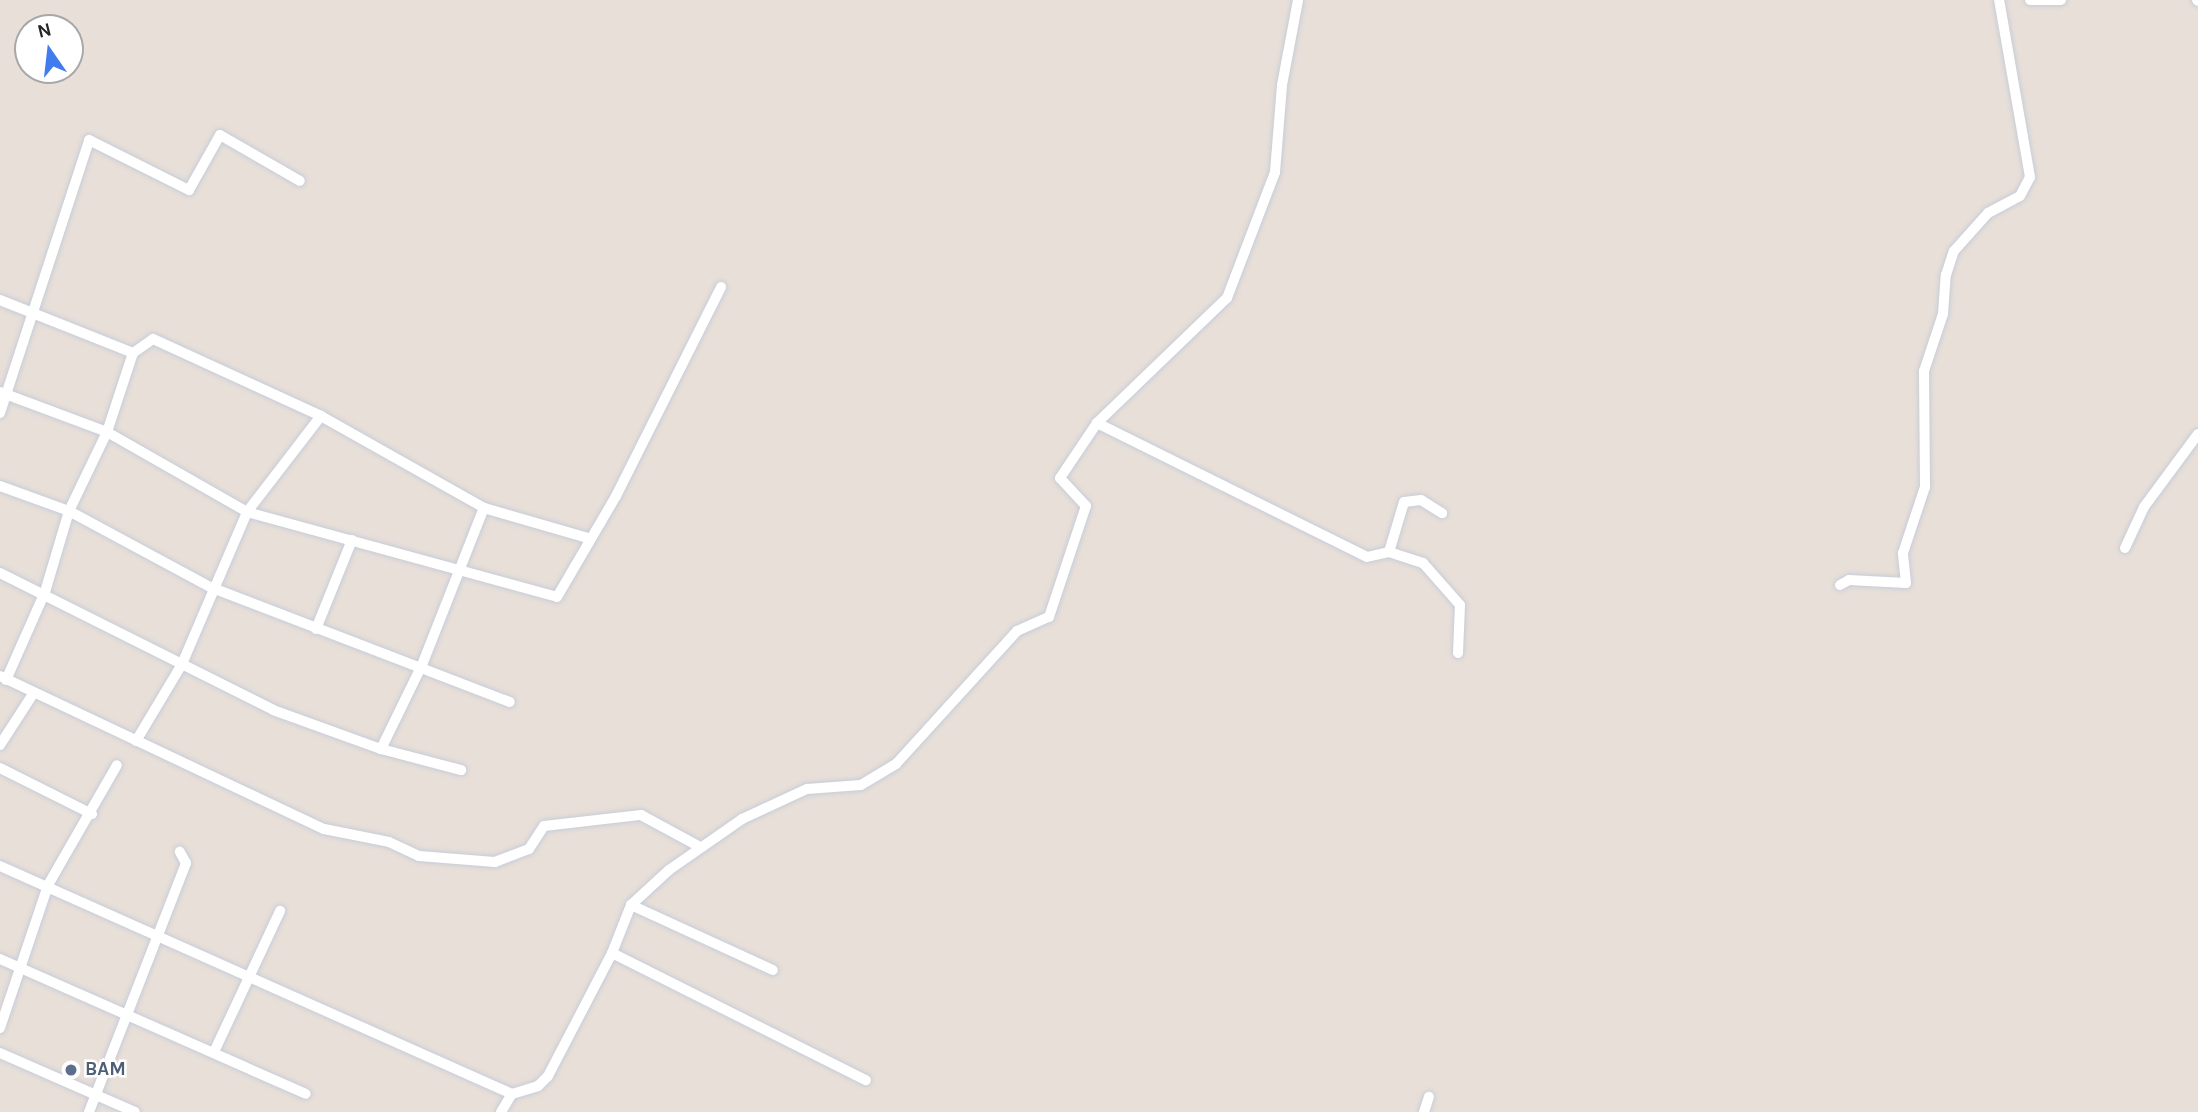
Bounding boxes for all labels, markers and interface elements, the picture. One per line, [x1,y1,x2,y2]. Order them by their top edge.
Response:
north arrow [14,14,84,84]
text: N [35,18,54,43]
place label: BAM [85,1059,126,1081]
marker: BAM [63,1062,79,1078]

